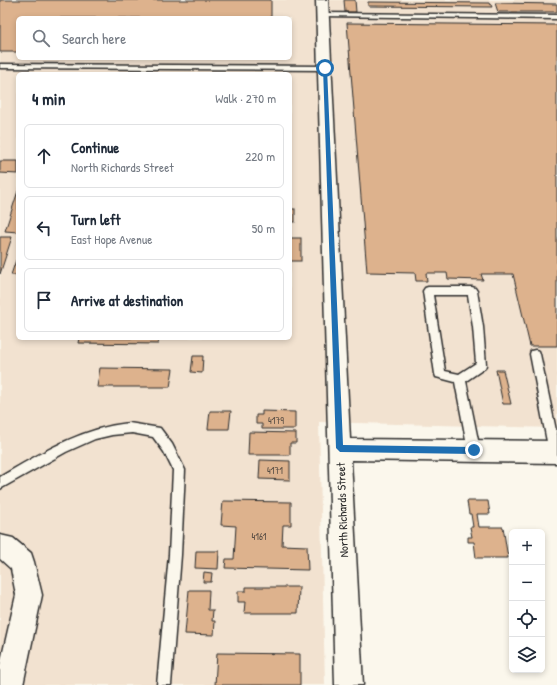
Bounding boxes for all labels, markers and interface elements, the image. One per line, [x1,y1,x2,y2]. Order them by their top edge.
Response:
search box [16,16,292,60]
icon: search [30,27,52,49]
text: Search here [62,28,126,49]
route start [316,59,334,77]
text: 4 min [32,87,65,110]
text: Walk · 270 m [215,89,276,107]
text: Continue [71,137,119,158]
icon: ahead [33,145,55,167]
text: 220 m [245,147,275,165]
text: North Richards Street [71,158,174,176]
text: Turn left [71,209,121,230]
icon: left [33,217,55,239]
text: 50 m [252,219,275,237]
text: East Hope Avenue [71,230,152,248]
icon: arrive [33,289,55,311]
text: Arrive at destination [71,290,183,311]
house number: 4179 [268,414,284,427]
route end [465,441,483,459]
street label: North Richards Street [332,461,352,558]
house number: 4171 [267,464,283,477]
map controls [509,529,545,673]
button: + [509,529,545,565]
house number: 4161 [252,530,267,543]
button: − [509,565,545,601]
button: locate [509,601,545,637]
button: layers [509,637,545,673]

